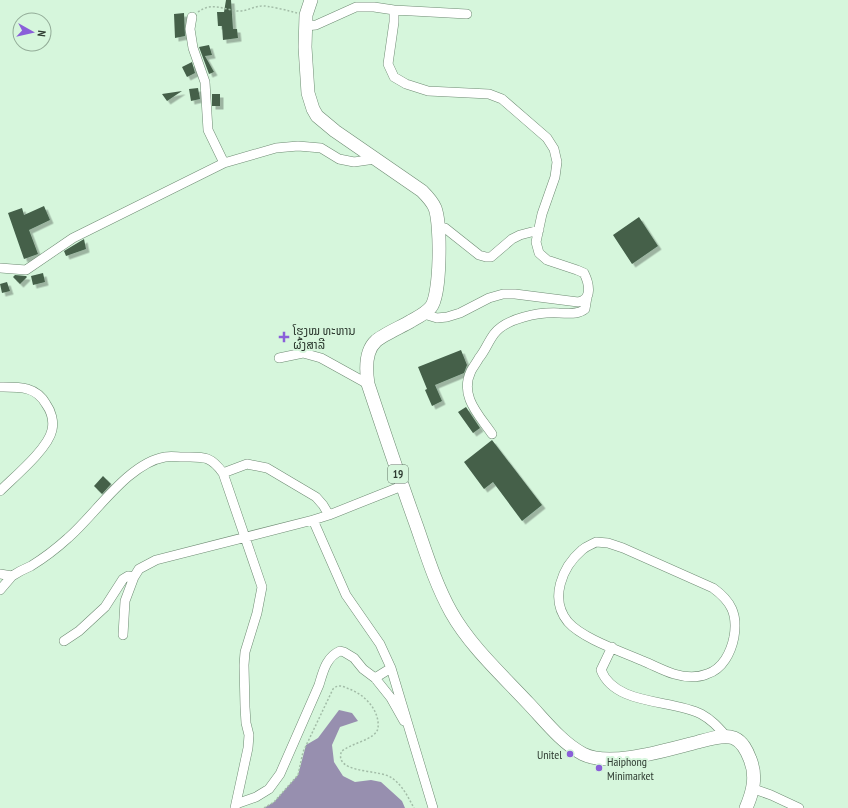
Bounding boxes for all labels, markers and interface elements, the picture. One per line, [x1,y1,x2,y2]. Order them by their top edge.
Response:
north arrow [12,12,52,52]
text: N [35,29,49,37]
place label: ໂຮງໝ ທະຫານ ຜົ້ງສາລີ [292,323,356,352]
marker: ໂຮງໝ ທະຫານ ຜົ້ງສາລີ [278,331,290,343]
road number: 19 [388,465,408,483]
place label: Unitel [537,747,562,762]
marker: Unitel [565,749,575,759]
place label: Haiphong Minimarket [607,754,655,783]
marker: Haiphong Minimarket [594,763,604,773]

